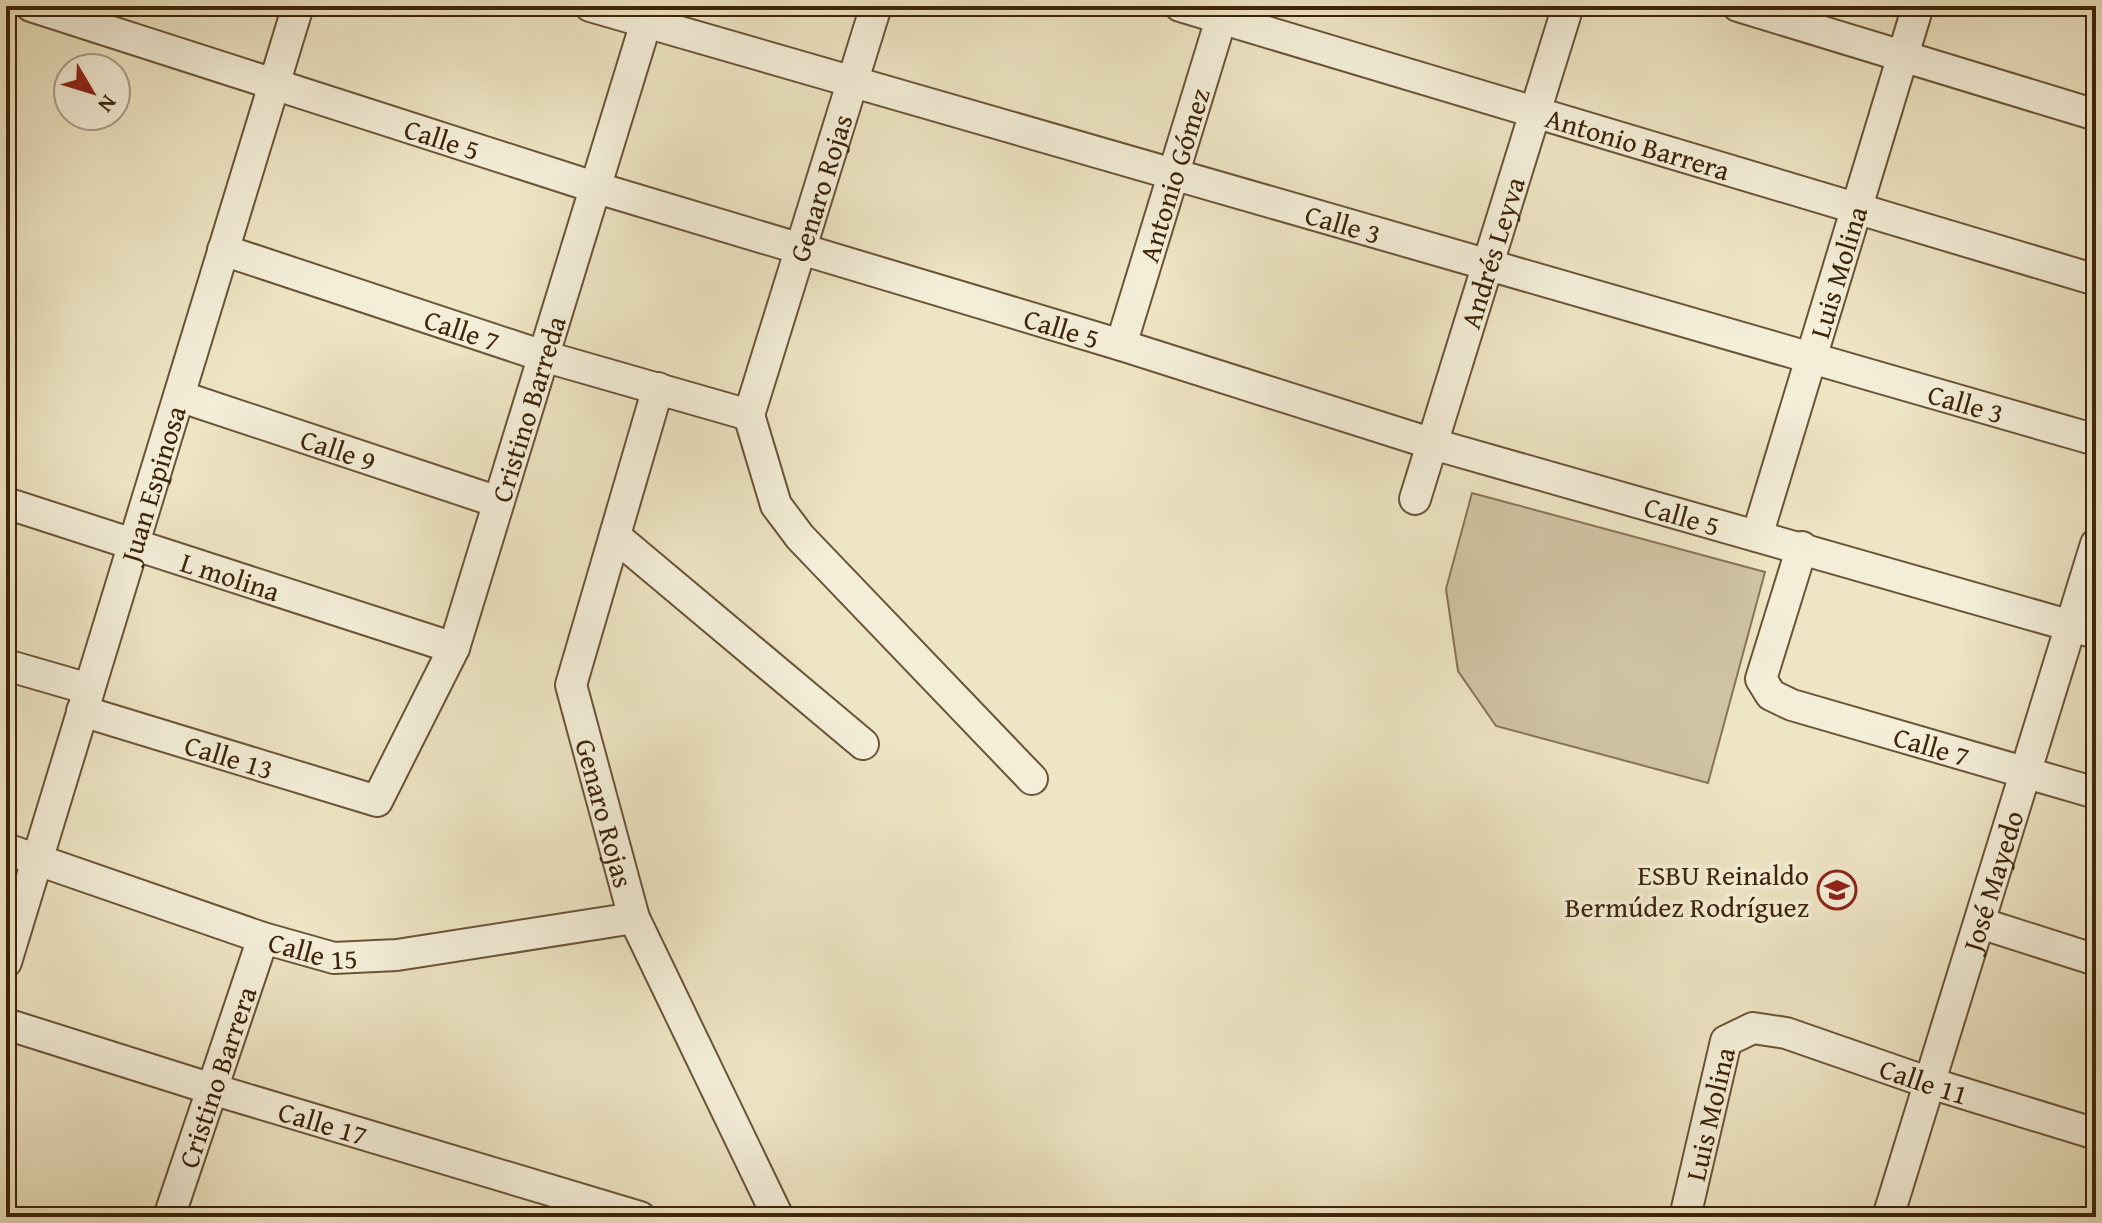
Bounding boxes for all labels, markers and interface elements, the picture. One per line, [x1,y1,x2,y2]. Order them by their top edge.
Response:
north arrow [52,52,132,132]
street label: Antonio Gómez [1127,83,1219,267]
text: N [90,89,125,120]
street label: Antonio Barrera [1541,96,1736,190]
street label: Calle 5 [399,107,485,170]
street label: Genaro Rojas [777,109,862,267]
street label: Andrés Leyva [1449,171,1535,334]
street label: Calle 3 [1301,193,1386,253]
street label: Luis Molina [1798,200,1877,343]
street label: Calle 5 [1019,297,1105,358]
street label: Calle 7 [419,298,505,361]
street label: Cristino Barreda [480,310,576,507]
street label: Calle 3 [1923,372,2009,433]
street label: Juan Espinosa [108,400,196,570]
street label: Calle 9 [295,417,381,481]
street label: Calle 5 [1640,485,1725,545]
street label: L molina [176,541,286,611]
street label: Calle 7 [1889,715,1975,776]
street label: Calle 13 [180,723,279,789]
street label: Genaro Rojas [566,734,645,892]
street label: José Mayedo [1950,805,2033,959]
place label: ESBU Reinaldo Bermúdez Rodríguez [1565,854,1809,927]
school or university icon: ESBU Reinaldo Bermúdez Rodríguez [1816,869,1858,911]
street label: Calle 15 [264,920,358,979]
street label: Cristino Barrera [167,980,266,1173]
street label: Luis Molina [1674,1042,1745,1185]
street label: Calle 11 [1874,1047,1973,1114]
street label: Calle 17 [274,1090,372,1155]

